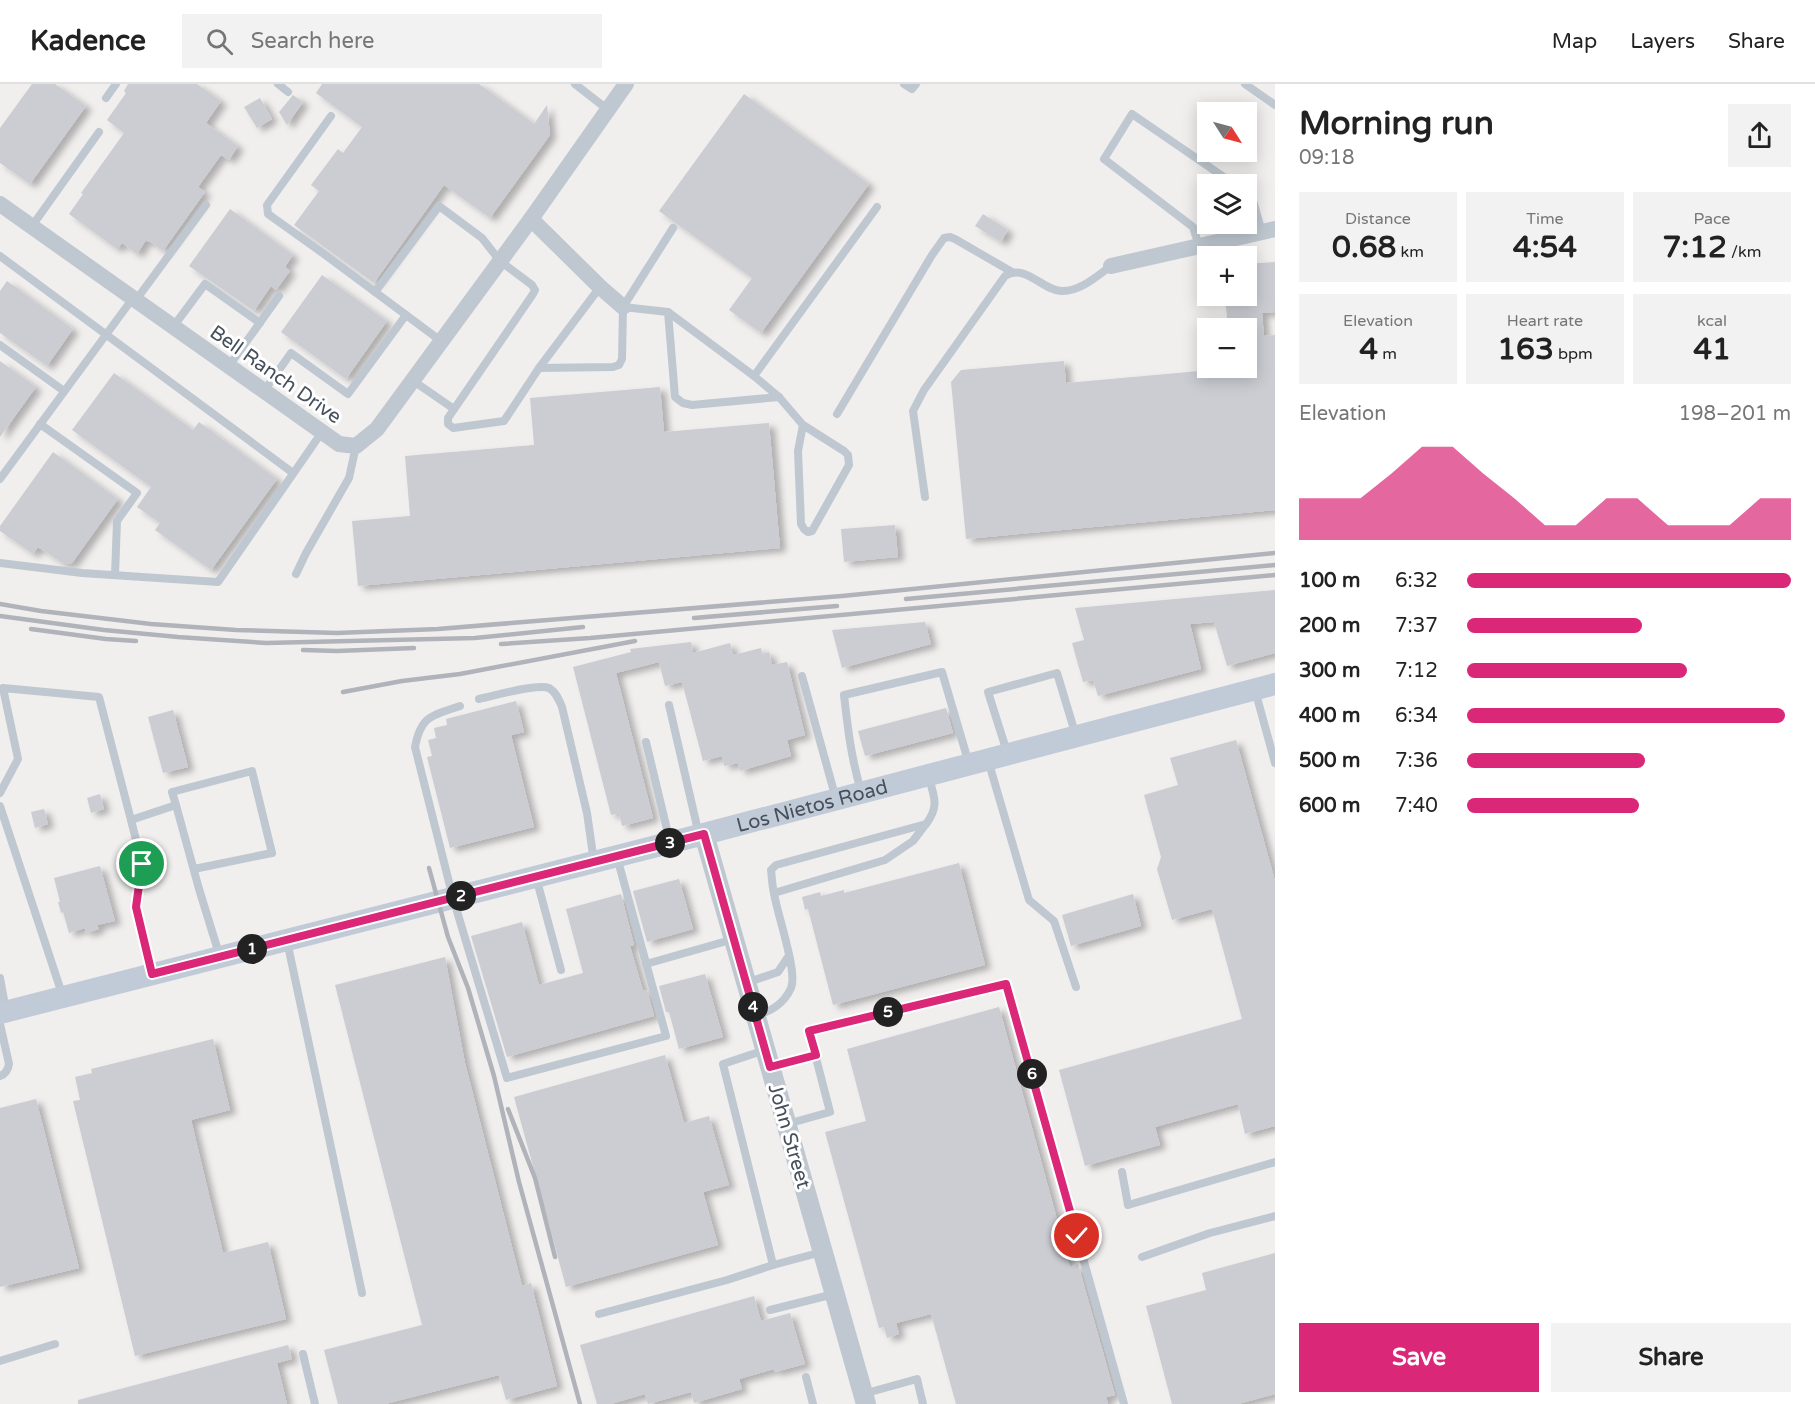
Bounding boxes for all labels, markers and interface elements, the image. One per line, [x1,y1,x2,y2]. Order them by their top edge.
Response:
search box [182,14,602,68]
text: Kadence [30,24,146,58]
icon: search [203,25,236,58]
text: Search here [251,28,374,54]
text: Map [1552,29,1597,54]
text: Layers [1630,29,1695,54]
text: Share [1728,29,1785,54]
north arrow [1197,102,1257,162]
map controls [1197,102,1257,378]
text: Morning run [1299,104,1494,143]
button: share [1728,104,1791,167]
text: 09:18 [1299,146,1354,170]
button: layers [1197,174,1257,234]
text: Distance [1345,209,1411,229]
text: Time [1526,209,1564,229]
text: Pace [1694,209,1730,229]
text: 0.68 [1332,229,1396,266]
text: 4:54 [1513,229,1577,266]
text: 7:12 [1663,229,1727,266]
text: km [1396,242,1424,262]
text: /km [1727,242,1761,262]
button: + [1197,246,1257,306]
text: Elevation [1343,311,1413,331]
text: Heart rate [1507,311,1583,331]
text: kcal [1697,311,1727,331]
button: − [1197,318,1257,378]
street label: Bell Ranch Drive [205,320,346,429]
text: 4 [1359,331,1378,368]
text: 163 [1497,331,1554,368]
text: 41 [1693,331,1731,368]
text: m [1378,344,1397,364]
text: bpm [1554,344,1593,364]
text: Elevation [1299,402,1386,426]
text: 198–201 m [1678,402,1791,426]
text: 100 m [1299,569,1360,593]
text: 6:32 [1395,569,1438,593]
text: 200 m [1299,614,1360,638]
text: 7:37 [1395,614,1438,638]
text: 300 m [1299,659,1360,683]
text: 7:12 [1395,659,1438,683]
text: 400 m [1299,704,1360,728]
text: 6:34 [1395,704,1438,728]
text: 500 m [1299,749,1360,773]
text: 7:36 [1395,749,1438,773]
street label: Los Nietos Road [734,775,890,838]
text: 600 m [1299,794,1360,818]
text: 7:40 [1395,794,1438,818]
pin: 3 [655,828,685,858]
text: 3 [665,833,675,853]
pin [116,838,167,889]
icon: arrive [125,847,158,880]
pin: 2 [446,881,476,911]
text: 2 [456,886,466,906]
pin: 1 [237,934,267,964]
text: 1 [247,939,257,959]
pin: 4 [738,992,768,1022]
text: 4 [748,997,758,1017]
pin: 5 [873,997,903,1027]
text: 5 [883,1002,893,1022]
pin: 6 [1017,1059,1047,1089]
text: 6 [1027,1064,1037,1084]
street label: John Street [763,1081,816,1192]
pin [1051,1210,1102,1261]
icon: check [1060,1219,1093,1252]
button: Save [1299,1323,1539,1392]
button: Share [1551,1323,1791,1392]

